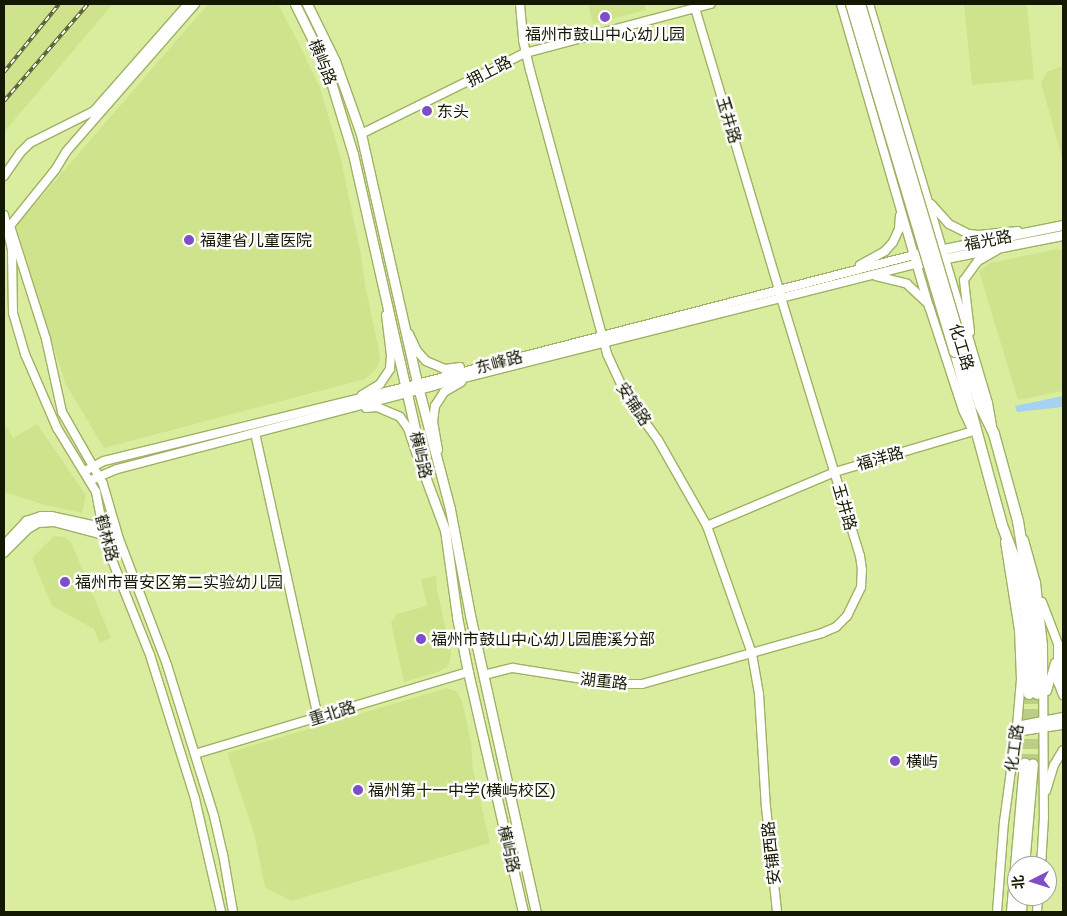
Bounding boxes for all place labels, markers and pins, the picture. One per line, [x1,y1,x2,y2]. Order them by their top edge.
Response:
marker: 福州市鼓山中心幼儿园 [599,11,611,23]
place label: 福州市鼓山中心幼儿园 [525,24,685,44]
place label: 东头 [437,101,469,121]
marker: 东头 [421,105,433,117]
place label: 福建省儿童医院 [200,230,312,250]
marker: 福建省儿童医院 [182,233,196,247]
place label: 福州市晋安区第二实验幼儿园 [75,572,283,592]
marker: 福州市晋安区第二实验幼儿园 [59,576,71,588]
place label: 福州市鼓山中心幼儿园鹿溪分部 [431,629,655,649]
marker: 福州市鼓山中心幼儿园鹿溪分部 [415,633,427,645]
place label: 横屿 [906,751,938,771]
marker: 横屿 [888,754,902,768]
place label: 福州第十一中学(横屿校区) [368,780,556,800]
marker: 福州第十一中学(横屿校区) [352,784,364,796]

